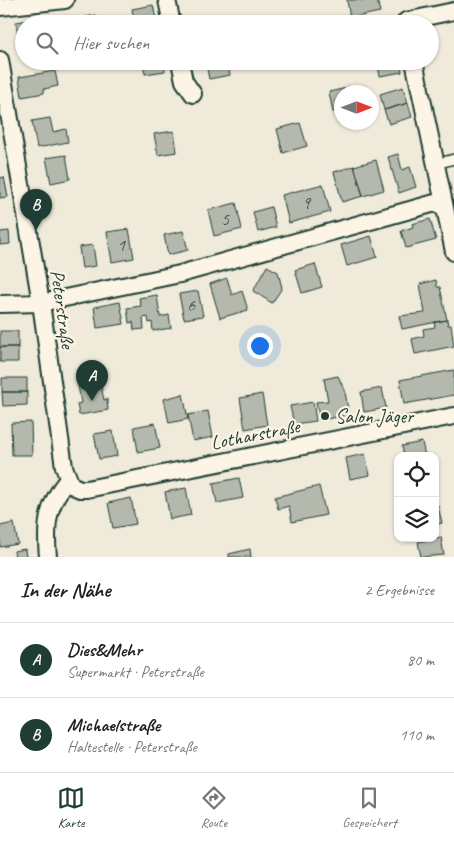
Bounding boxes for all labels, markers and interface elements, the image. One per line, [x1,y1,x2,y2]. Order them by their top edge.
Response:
search box [15,15,439,70]
icon: search [33,29,61,57]
text: Hier suchen [73,31,149,55]
north arrow [334,85,379,130]
pin: B [20,189,52,230]
house number: 9 [302,192,312,214]
house number: 5 [221,208,230,230]
house number: 1 [117,234,126,256]
street label: Peterstraße [45,268,81,351]
house number: 6 [187,294,196,316]
your location [247,333,273,359]
pin: A [76,360,108,401]
place label: Salon Jäger [335,404,415,429]
marker: Salon Jäger [319,410,331,422]
street label: Lotharstraße [209,413,303,455]
map controls [394,452,439,542]
button: locate [394,452,439,497]
button: layers [394,497,439,542]
text: In der Nähe [20,577,110,603]
text: 2 Ergebnisse [365,580,434,600]
text: Dies&Mehr [67,638,142,662]
text: A [32,650,40,670]
text: 80 m [407,650,434,670]
text: Supermarkt · Peterstraße [67,662,204,682]
text: Michaelstraße [67,713,160,737]
text: B [32,725,40,745]
text: 110 m [400,725,434,745]
text: Haltestelle · Peterstraße [67,737,197,757]
tab: Karte [57,784,85,831]
tab: Route [200,784,228,831]
tab: Gespeichert [342,784,397,831]

